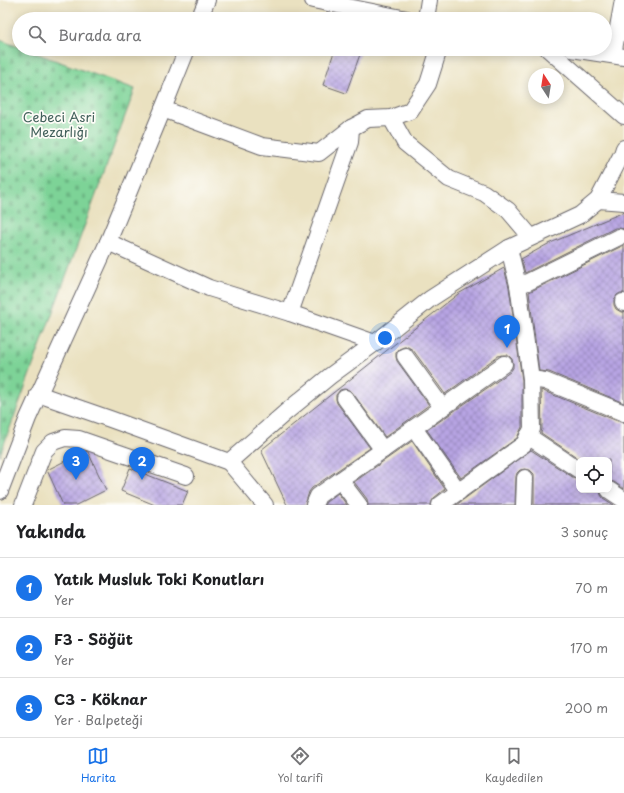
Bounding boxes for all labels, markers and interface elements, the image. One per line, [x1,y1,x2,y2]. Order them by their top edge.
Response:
search box [12,12,612,56]
icon: search [26,23,48,45]
text: Burada ara [58,23,141,46]
north arrow [528,68,564,104]
park label: Cebeci Asri Mezarlığı [23,107,95,141]
pin: 1 [494,315,520,348]
your location [375,328,395,348]
pin: 3 [63,447,89,480]
pin: 2 [129,447,155,480]
map controls [576,457,612,493]
button: locate [576,457,612,493]
text: Yakında [16,518,86,544]
text: 3 sonuç [560,522,608,541]
text: Yatık Musluk Toki Konutları [54,567,264,590]
text: 1 [26,578,32,597]
text: 70 m [575,578,608,597]
text: Yer [54,590,74,609]
text: F3 - Söğüt [54,627,133,650]
text: 2 [24,638,34,657]
text: 170 m [570,638,608,657]
text: Yer [54,650,74,669]
text: C3 - Köknar [54,687,147,710]
text: 3 [25,698,33,717]
text: 200 m [565,698,608,717]
text: Yer · Balpeteği [54,710,143,729]
tab: Harita [81,745,116,786]
tab: Yol tarifi [278,745,323,786]
tab: Kaydedilen [485,745,543,786]

